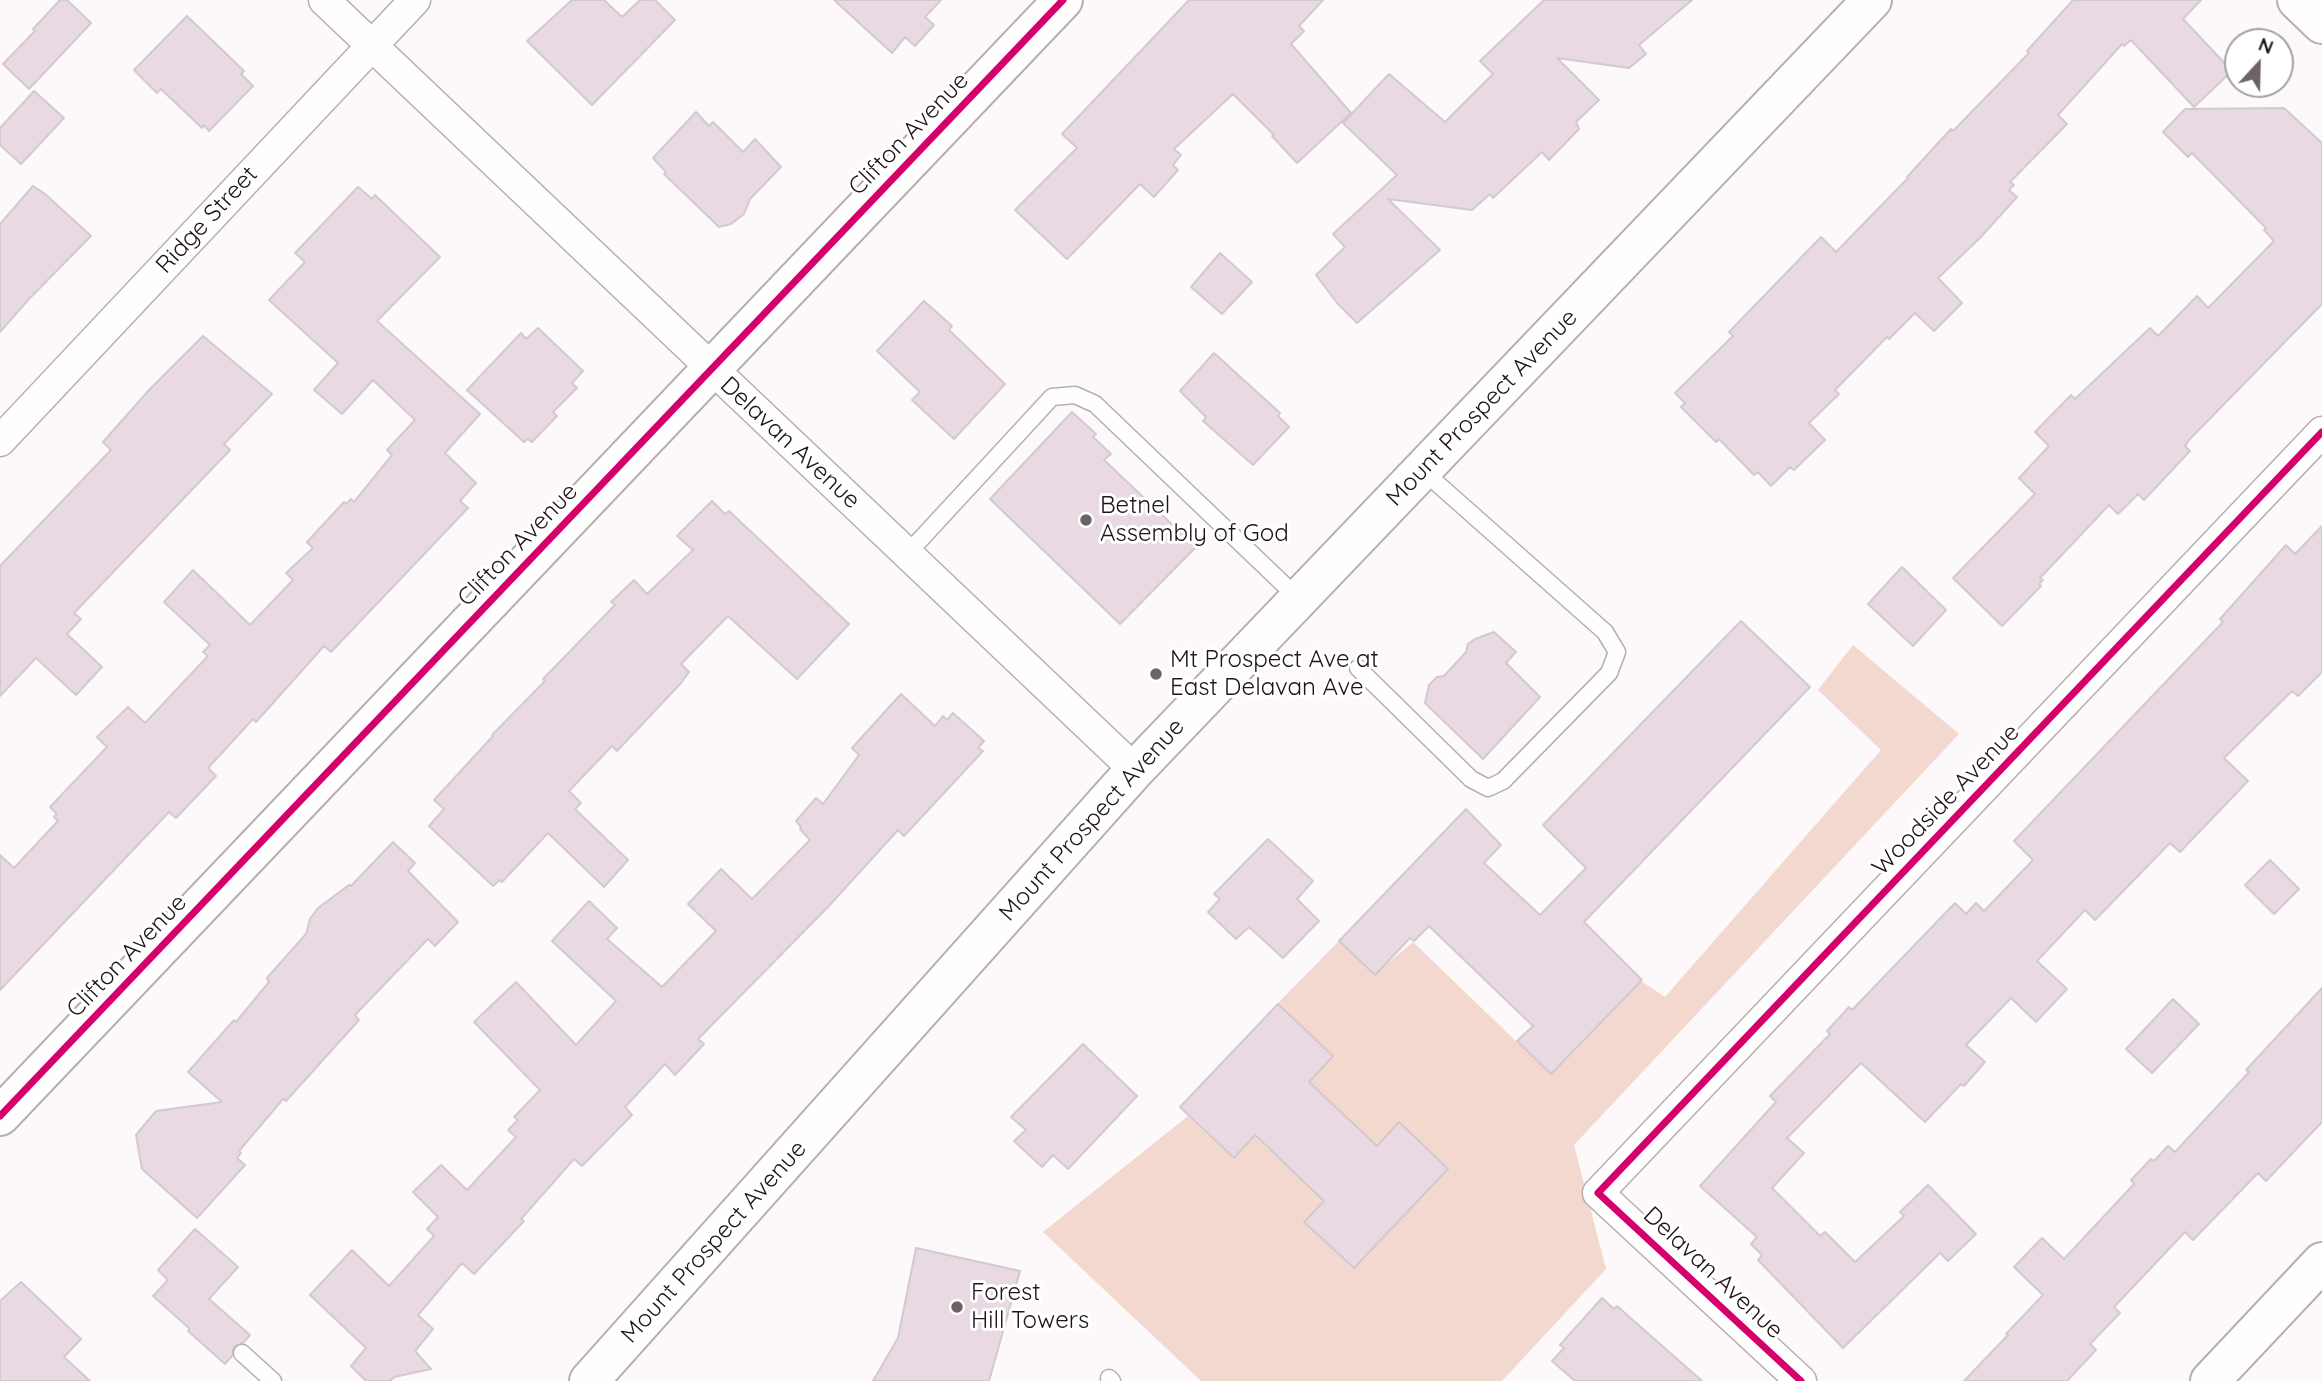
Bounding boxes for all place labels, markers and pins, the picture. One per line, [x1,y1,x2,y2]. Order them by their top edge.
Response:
place label: Betnel Assembly of God [1100,492,1289,548]
marker: Betnel Assembly of God [1078,512,1094,528]
place label: Mt Prospect Ave at East Delavan Ave [1170,646,1379,702]
marker: Mt Prospect Ave at East Delavan Ave [1148,666,1164,682]
place label: Forest Hill Towers [971,1279,1089,1335]
marker: Forest Hill Towers [949,1299,965,1315]

